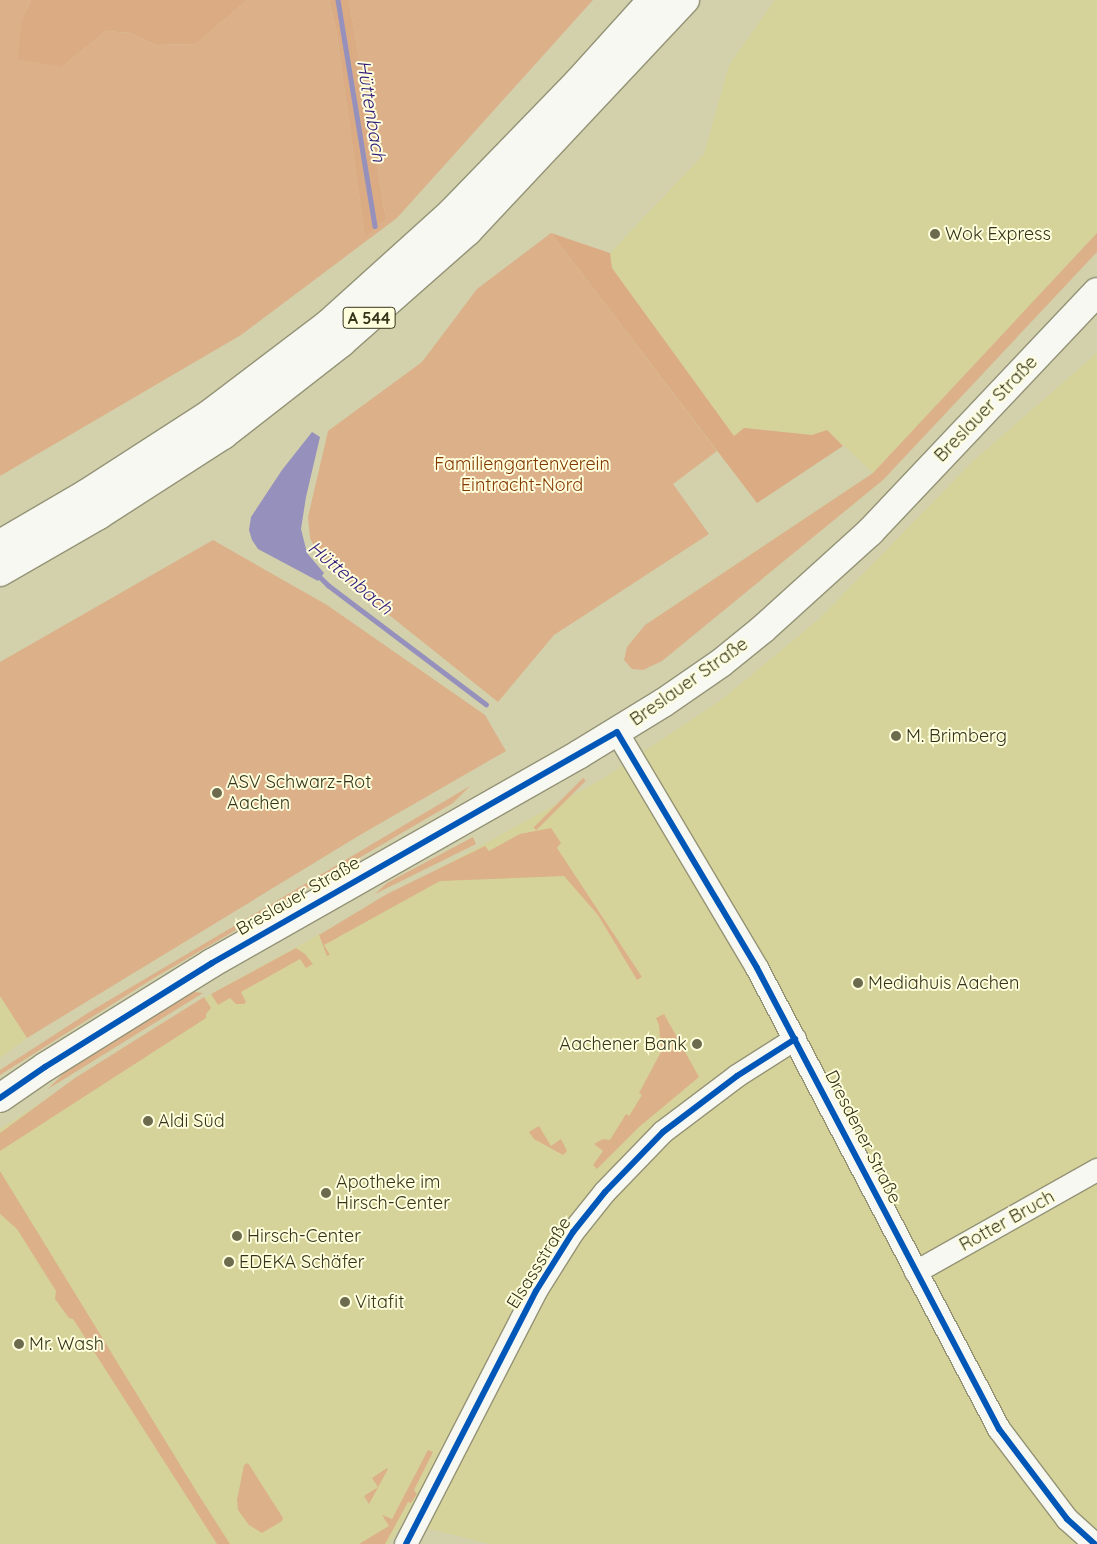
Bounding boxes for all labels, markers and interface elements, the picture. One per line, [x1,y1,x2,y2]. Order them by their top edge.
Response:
water label: Hüttenbach [352,59,390,163]
place label: Wok Express [945,223,1051,245]
marker: Wok Express [929,228,941,240]
road number: A 544 [342,304,396,332]
street label: Breslauer Straße [930,352,1042,466]
park label: Familiengartenverein Eintracht-Nord [434,454,610,496]
water label: Hüttenbach [303,536,397,620]
street label: Breslauer Straße [626,633,752,731]
place label: M. Brimberg [906,725,1007,747]
marker: M. Brimberg [890,730,902,742]
place label: ASV Schwarz-Rot Aachen [227,772,371,814]
marker: ASV Schwarz-Rot Aachen [211,787,223,799]
street label: Breslauer Straße [232,852,364,940]
place label: Mediahuis Aachen [868,972,1019,994]
marker: Mediahuis Aachen [852,977,864,989]
place label: Aachener Bank [559,1033,687,1055]
marker: Aachener Bank [691,1038,703,1050]
street label: Dresdener Straße [820,1067,906,1207]
place label: Aldi Süd [158,1110,225,1132]
marker: Aldi Süd [142,1115,154,1127]
place label: Apotheke im Hirsch-Center [336,1172,450,1214]
street label: Rotter Bruch [956,1186,1058,1256]
marker: Apotheke im Hirsch-Center [320,1187,332,1199]
street label: Elsassstraße [502,1213,576,1313]
place label: Hirsch-Center [247,1225,361,1247]
marker: Hirsch-Center [231,1230,243,1242]
place label: EDEKA Schäfer [239,1251,365,1273]
marker: EDEKA Schäfer [223,1256,235,1268]
place label: Vitafit [355,1291,404,1313]
marker: Vitafit [339,1296,351,1308]
place label: Mr. Wash [29,1333,104,1355]
marker: Mr. Wash [13,1338,25,1350]

